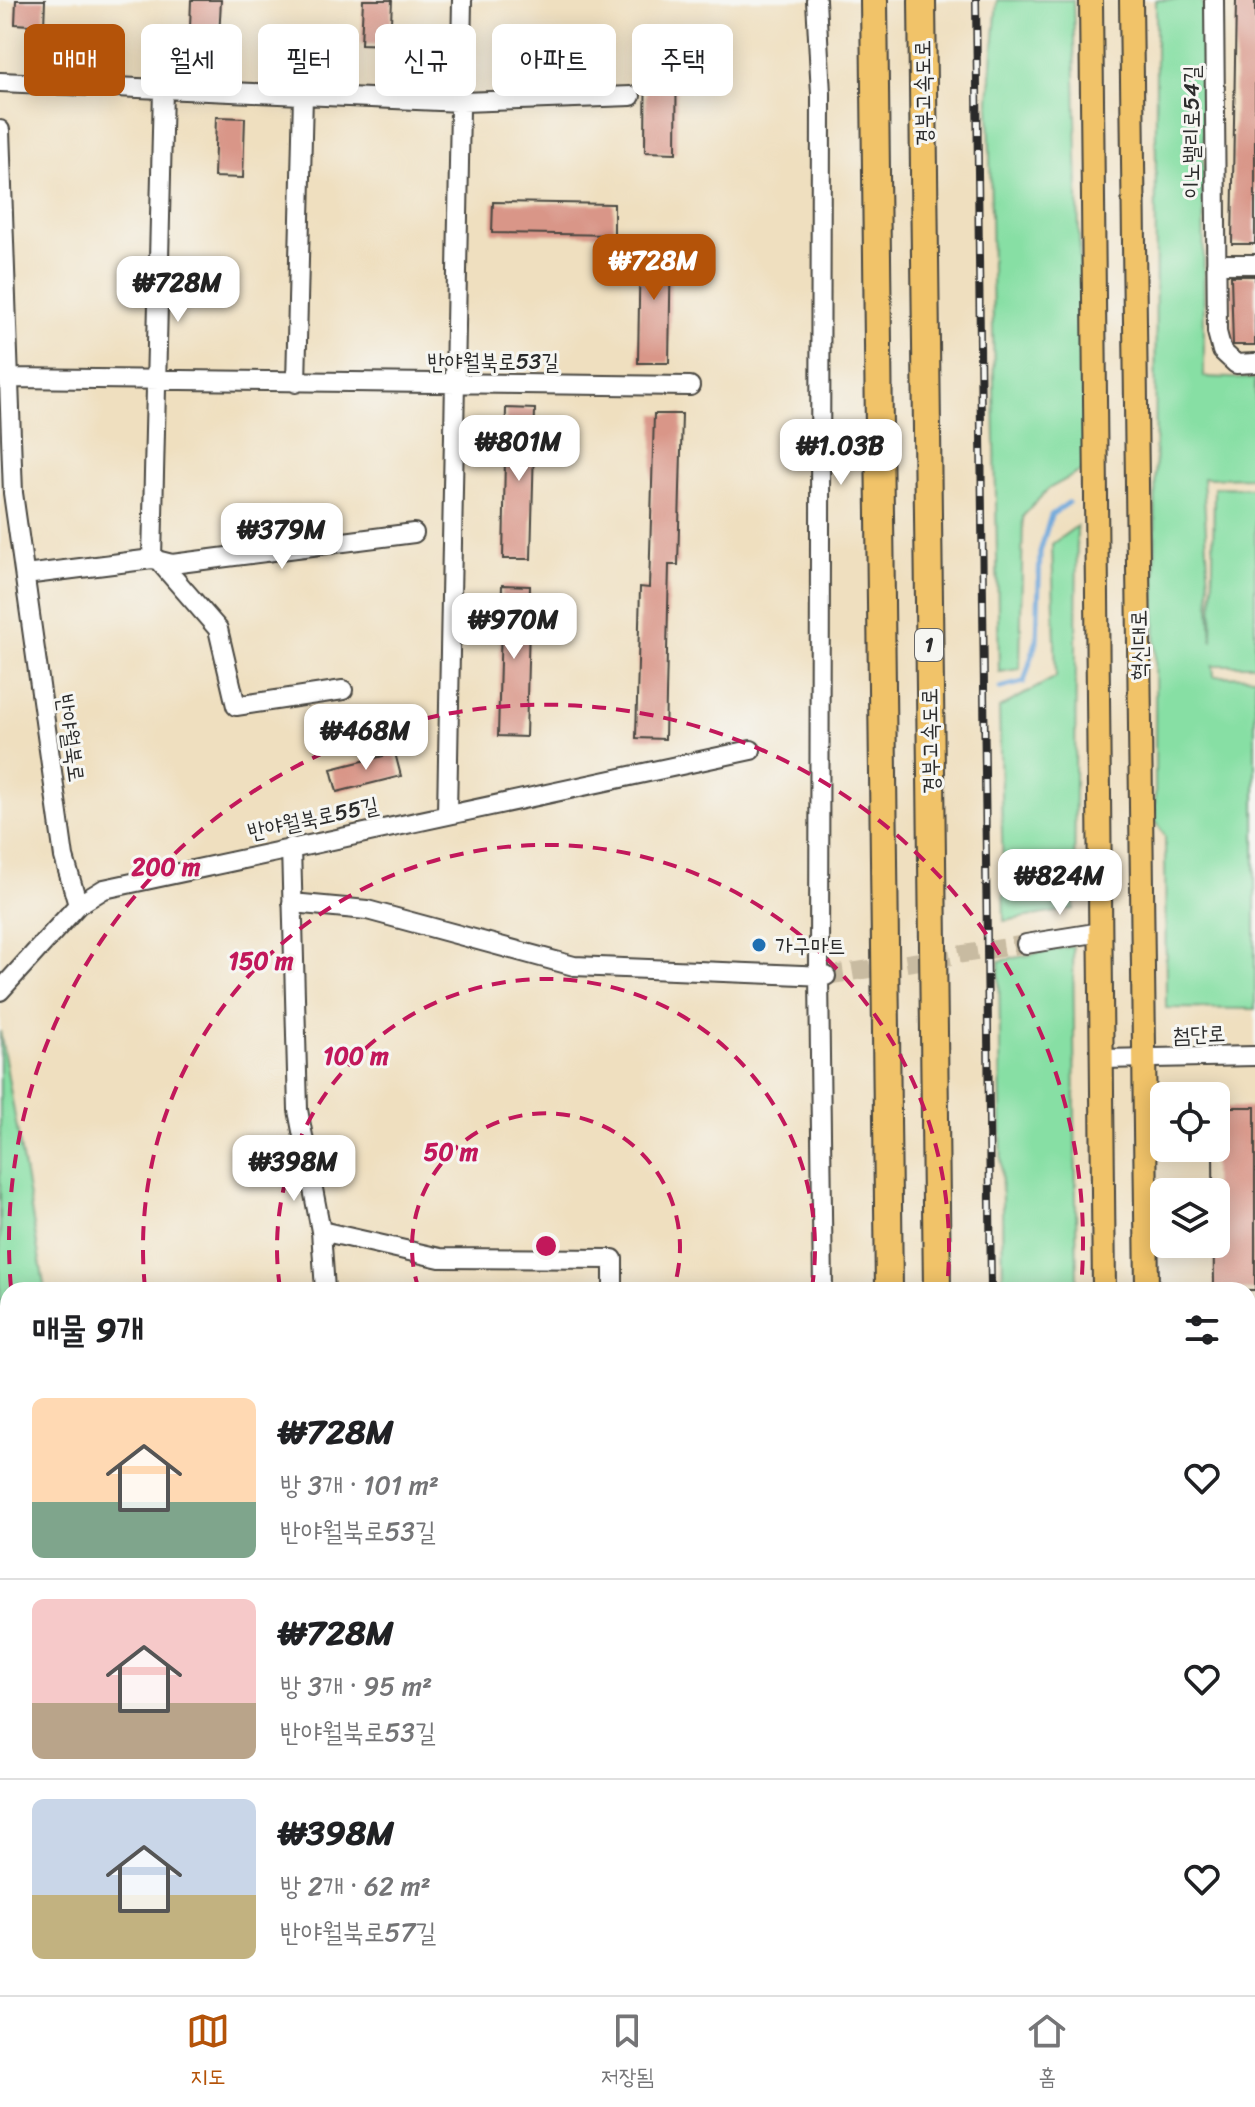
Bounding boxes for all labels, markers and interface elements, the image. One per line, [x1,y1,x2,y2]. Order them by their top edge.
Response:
chip: 매매 [24,24,125,96]
chip: 월세 [141,24,242,96]
chip: 필터 [258,24,359,96]
chip: 신규 [375,24,476,96]
chip: 아파트 [492,24,616,96]
chip: 주택 [632,24,733,96]
street label: 경부고속도로 [903,40,943,146]
street label: 이노밸리로54길 [1172,65,1211,199]
pin: ₩728M [598,234,710,302]
text: ₩728M [611,237,697,283]
pin: ₩728M [122,256,234,324]
text: ₩728M [135,259,221,305]
street label: 반야월북로53길 [427,342,559,381]
pin: ₩801M [463,415,575,483]
text: ₩801M [477,418,561,464]
pin: ₩1.03B [776,419,906,487]
text: ₩1.03B [798,422,884,468]
pin: ₩379M [226,503,338,571]
text: ₩379M [239,506,325,552]
pin: ₩970M [458,593,570,661]
text: ₩970M [470,596,558,642]
street label: 혁신대로 [1119,609,1159,681]
road number: 1 [915,629,943,661]
street label: 경부고속도로 [910,688,950,794]
street label: 반야월북로 [46,691,96,785]
pin: ₩468M [310,704,422,772]
text: ₩468M [322,707,410,753]
street label: 반야월북로55길 [244,785,382,851]
text: 200 m [131,846,201,888]
pin: ₩824M [1004,849,1116,917]
text: ₩824M [1016,852,1104,898]
place label: 가구마트 [775,926,846,965]
marker: 가구마트 [750,936,768,954]
text: 150 m [229,940,294,982]
street label: 첨단로 [1172,1014,1226,1054]
text: 100 m [323,1035,389,1077]
map controls [1150,1082,1230,1258]
button: locate [1150,1082,1230,1162]
text: 50 m [424,1131,479,1173]
pin: ₩398M [238,1135,350,1203]
text: ₩398M [250,1138,338,1184]
button: layers [1150,1178,1230,1258]
centre of rings [532,1232,560,1260]
text: 매물 9개 [32,1300,144,1360]
icon: filters [1180,1308,1224,1352]
text: ₩728M [280,1402,394,1462]
icon: home [96,1430,192,1526]
icon: heart [1180,1456,1224,1500]
text: 방 3개 · 101 m² [280,1462,439,1508]
text: 반야월북로53길 [280,1508,436,1554]
text: ₩728M [280,1603,394,1663]
icon: home [96,1631,192,1727]
icon: heart [1180,1657,1224,1701]
text: 방 3개 · 95 m² [280,1663,432,1709]
text: 반야월북로53길 [280,1709,436,1755]
text: ₩398M [280,1803,394,1863]
icon: home [96,1831,192,1927]
icon: heart [1180,1857,1224,1901]
text: 방 2개 · 62 m² [280,1863,431,1909]
text: 반야월북로57길 [280,1909,436,1955]
tab: 지도 [186,2009,230,2096]
tab: 저장됨 [601,2009,654,2096]
tab: 홈 [1025,2009,1069,2096]

